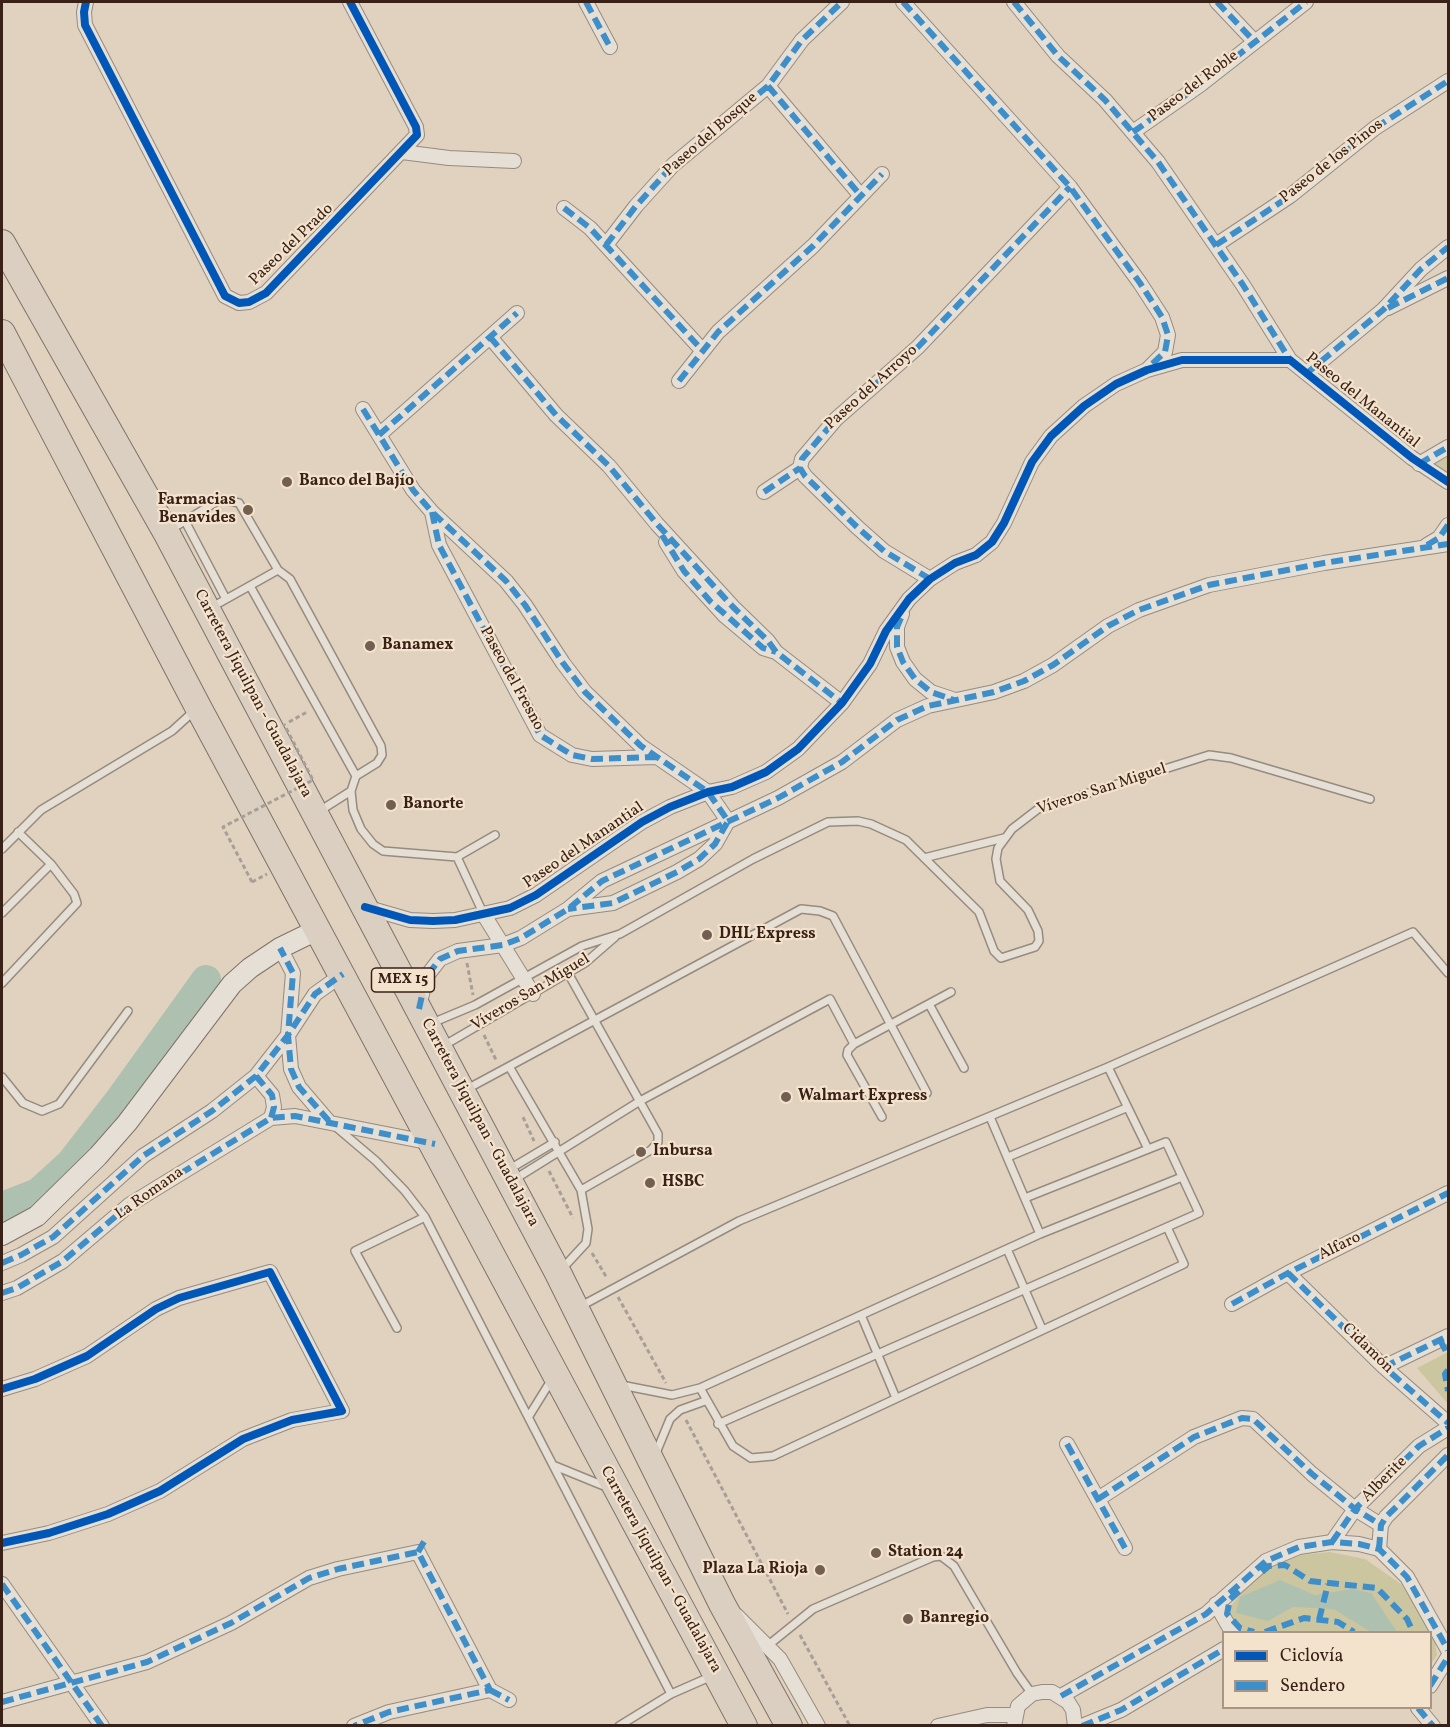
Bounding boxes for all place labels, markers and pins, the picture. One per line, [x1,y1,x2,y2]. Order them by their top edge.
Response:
place label: Banco del Bajío [299,472,414,492]
marker: Banco del Bajío [280,475,294,489]
place label: Farmacias Benavides [158,491,236,529]
marker: Farmacias Benavides [241,503,255,517]
place label: Banamex [382,636,453,656]
marker: Banamex [363,639,377,653]
place label: Banorte [403,795,464,815]
marker: Banorte [384,798,398,812]
place label: DHL Express [719,925,816,945]
marker: DHL Express [700,928,714,942]
place label: Walmart Express [798,1087,927,1107]
marker: Walmart Express [779,1090,793,1104]
place label: Inbursa [653,1142,713,1162]
marker: Inbursa [634,1145,648,1159]
place label: HSBC [662,1173,704,1193]
marker: HSBC [643,1176,657,1190]
place label: Station 24 [888,1543,963,1563]
marker: Station 24 [869,1546,883,1560]
place label: Plaza La Rioja [702,1560,808,1580]
marker: Plaza La Rioja [813,1563,827,1577]
place label: Banregio [920,1609,989,1629]
marker: Banregio [901,1612,915,1626]

